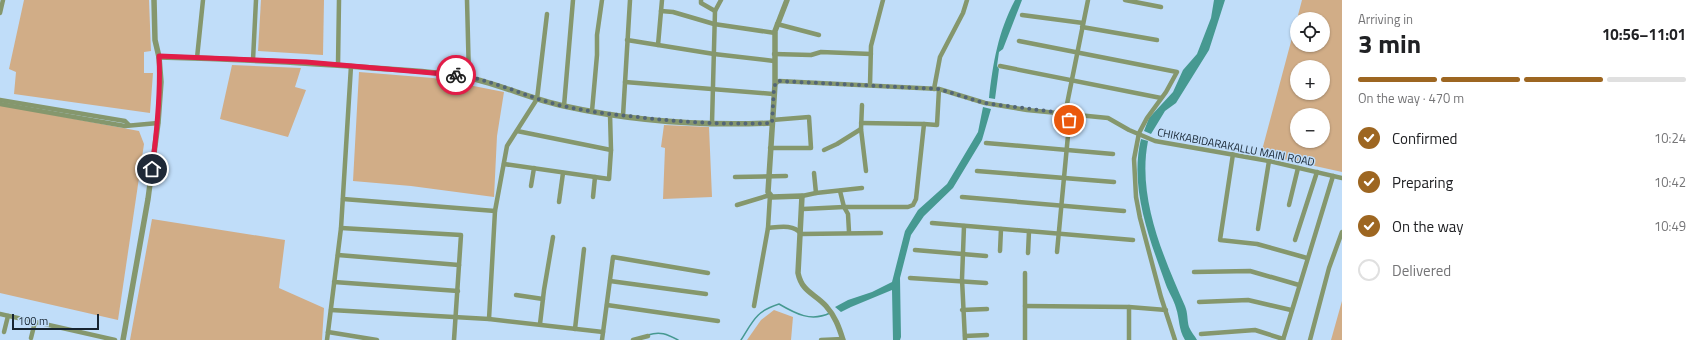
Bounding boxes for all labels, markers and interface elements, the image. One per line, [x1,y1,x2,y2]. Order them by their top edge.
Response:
text: Arriving in [1358,9,1413,29]
map controls [1290,12,1330,148]
button: locate [1290,12,1330,52]
text: 10:56–11:01 [1602,23,1686,46]
text: 3 min [1358,24,1421,63]
courier [436,55,476,95]
button: + [1290,60,1330,100]
icon: bike [445,64,467,86]
text: On the way · 470 m [1358,88,1464,108]
pin [1052,103,1086,137]
button: − [1290,108,1330,148]
icon: bag [1058,109,1080,131]
street label: CHIKKABIDARAKALLU MAIN ROAD [1156,124,1316,170]
icon: check [1358,127,1380,149]
text: Confirmed [1392,127,1457,150]
text: 10:24 [1654,128,1686,148]
pin [135,152,169,186]
icon: home [141,158,163,180]
icon: check [1358,171,1380,193]
text: Preparing [1392,171,1453,194]
text: 10:42 [1654,172,1686,192]
icon: check [1358,215,1380,237]
text: On the way [1392,215,1464,238]
text: 10:49 [1654,216,1686,236]
text: Delivered [1392,259,1451,282]
scale bar [12,312,99,331]
text: 100 m [18,313,48,329]

